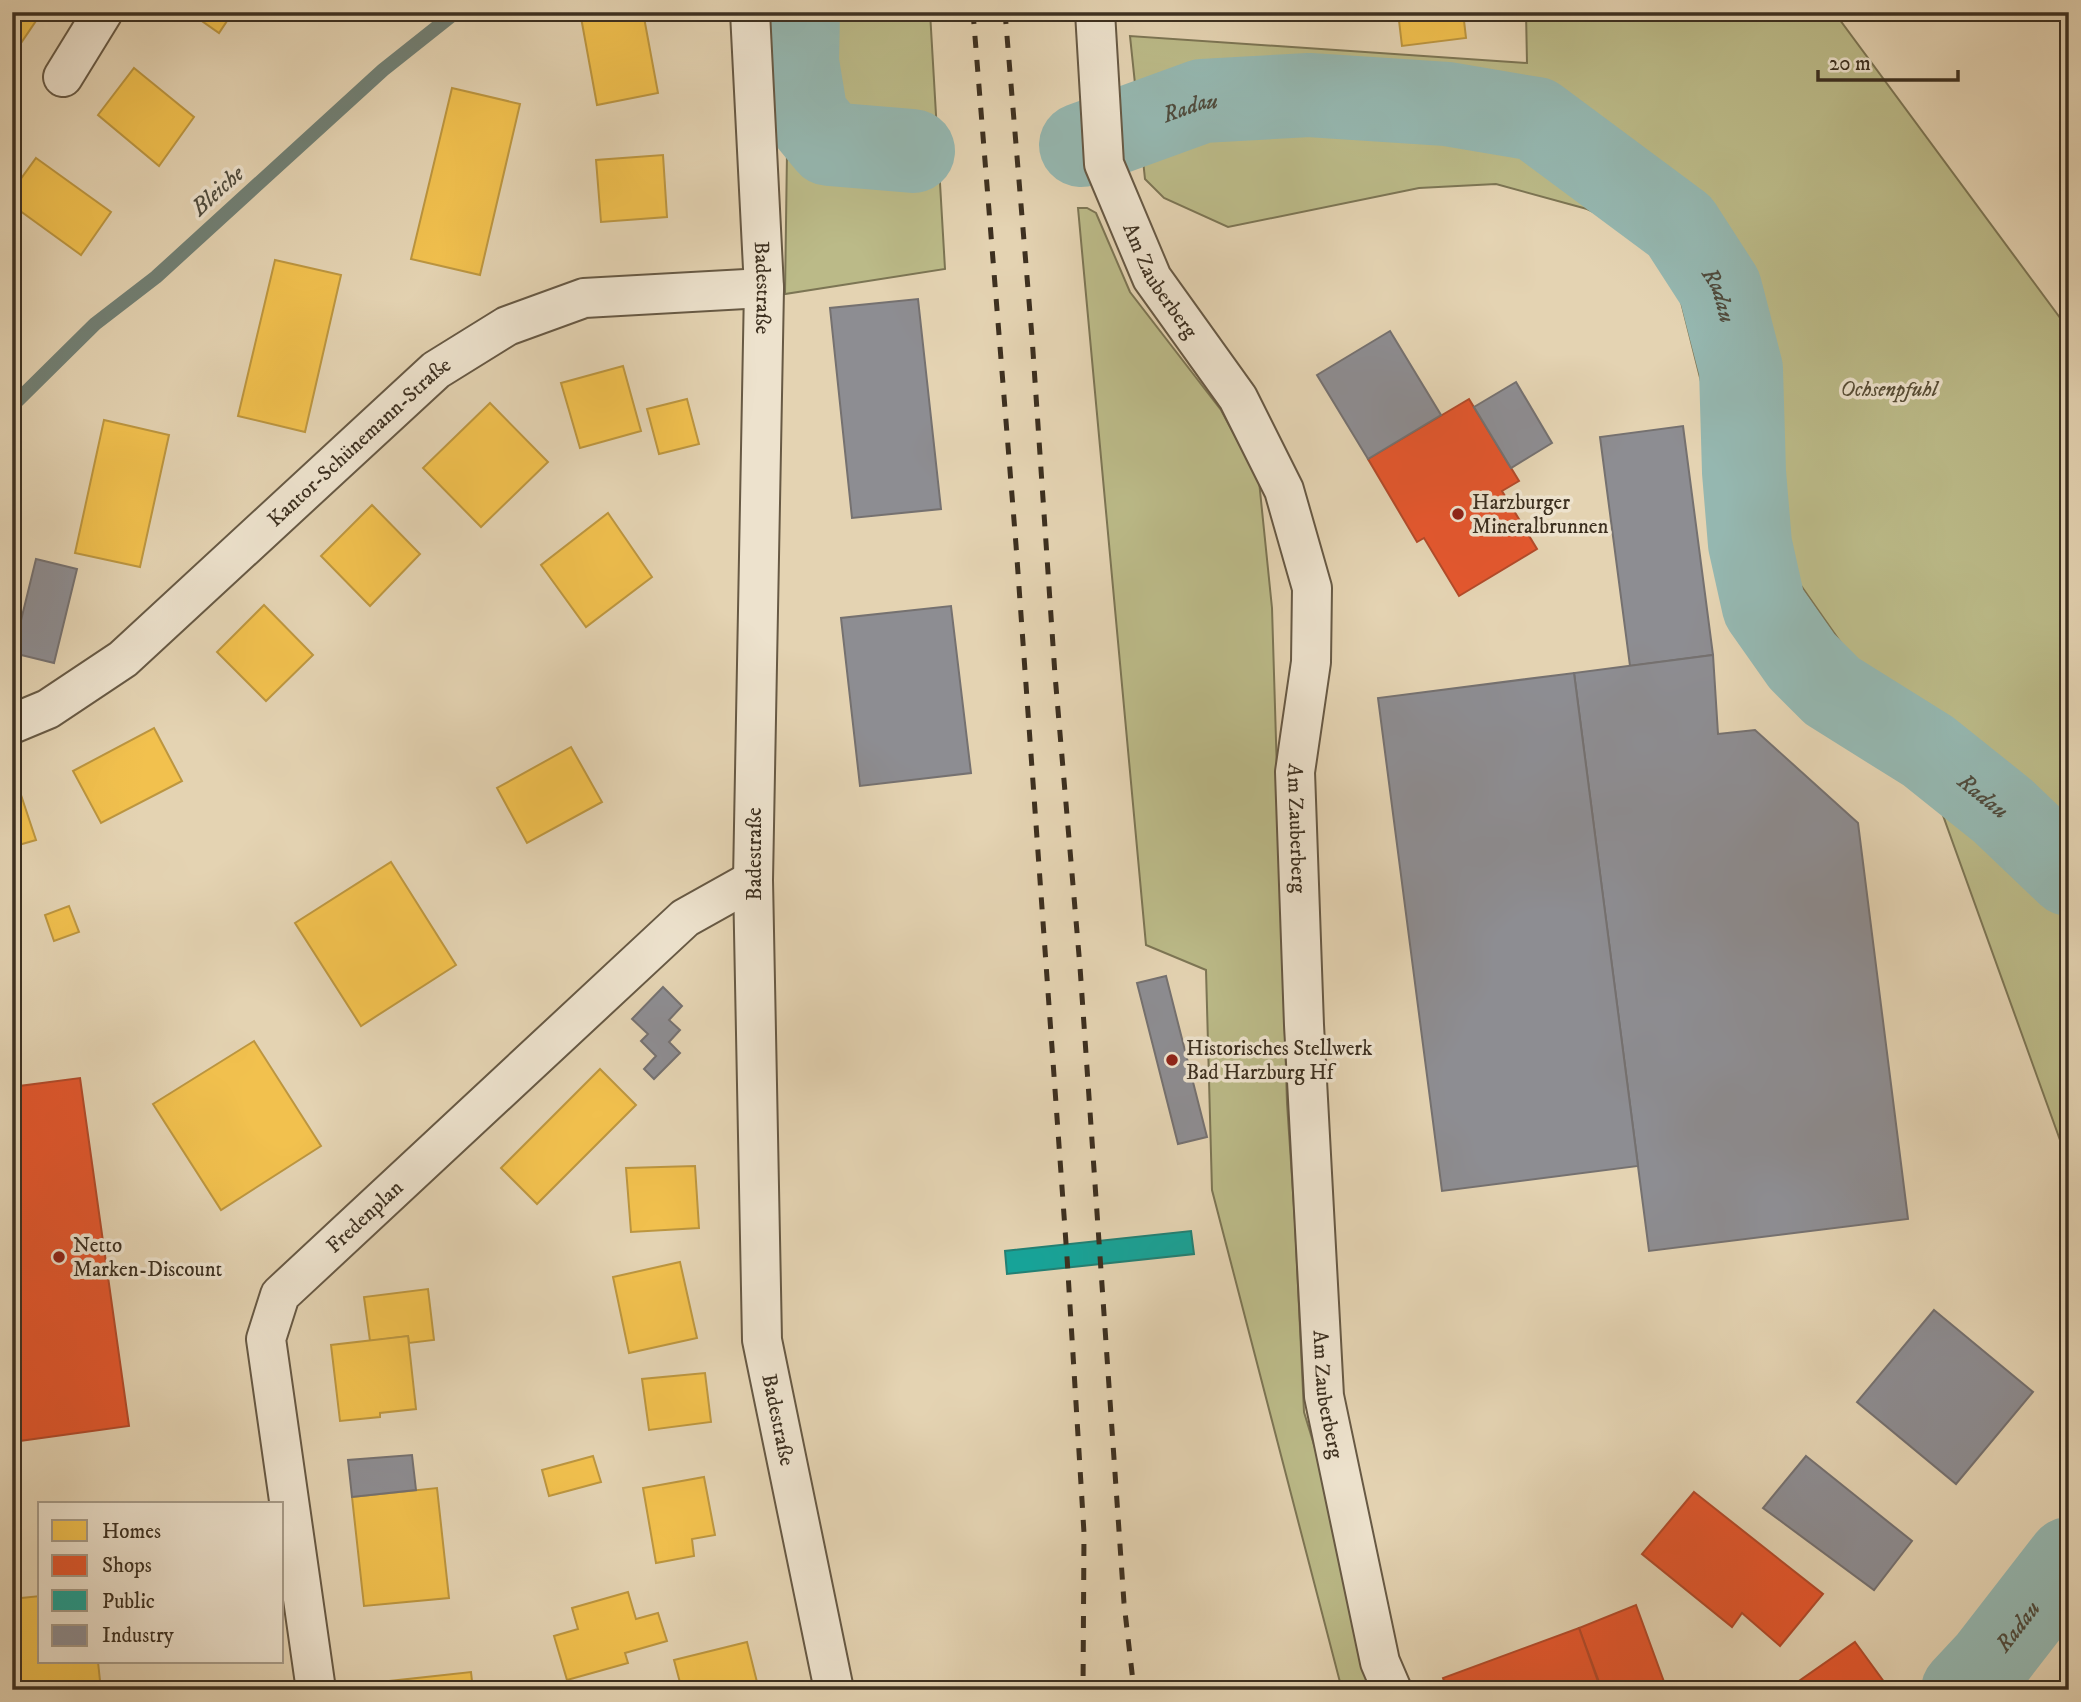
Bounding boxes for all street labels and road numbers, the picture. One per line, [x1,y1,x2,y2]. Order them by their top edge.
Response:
street label: Am Zauberberg [1116,219,1203,344]
street label: Badestraße [748,240,776,335]
street label: Kantor-Schünemann-Straße [263,352,456,533]
street label: Am Zauberberg [1280,762,1311,894]
street label: Badestraße [742,807,768,901]
street label: Fredenplan [321,1175,409,1259]
street label: Am Zauberberg [1306,1330,1349,1462]
street label: Badestraße [755,1372,800,1469]

